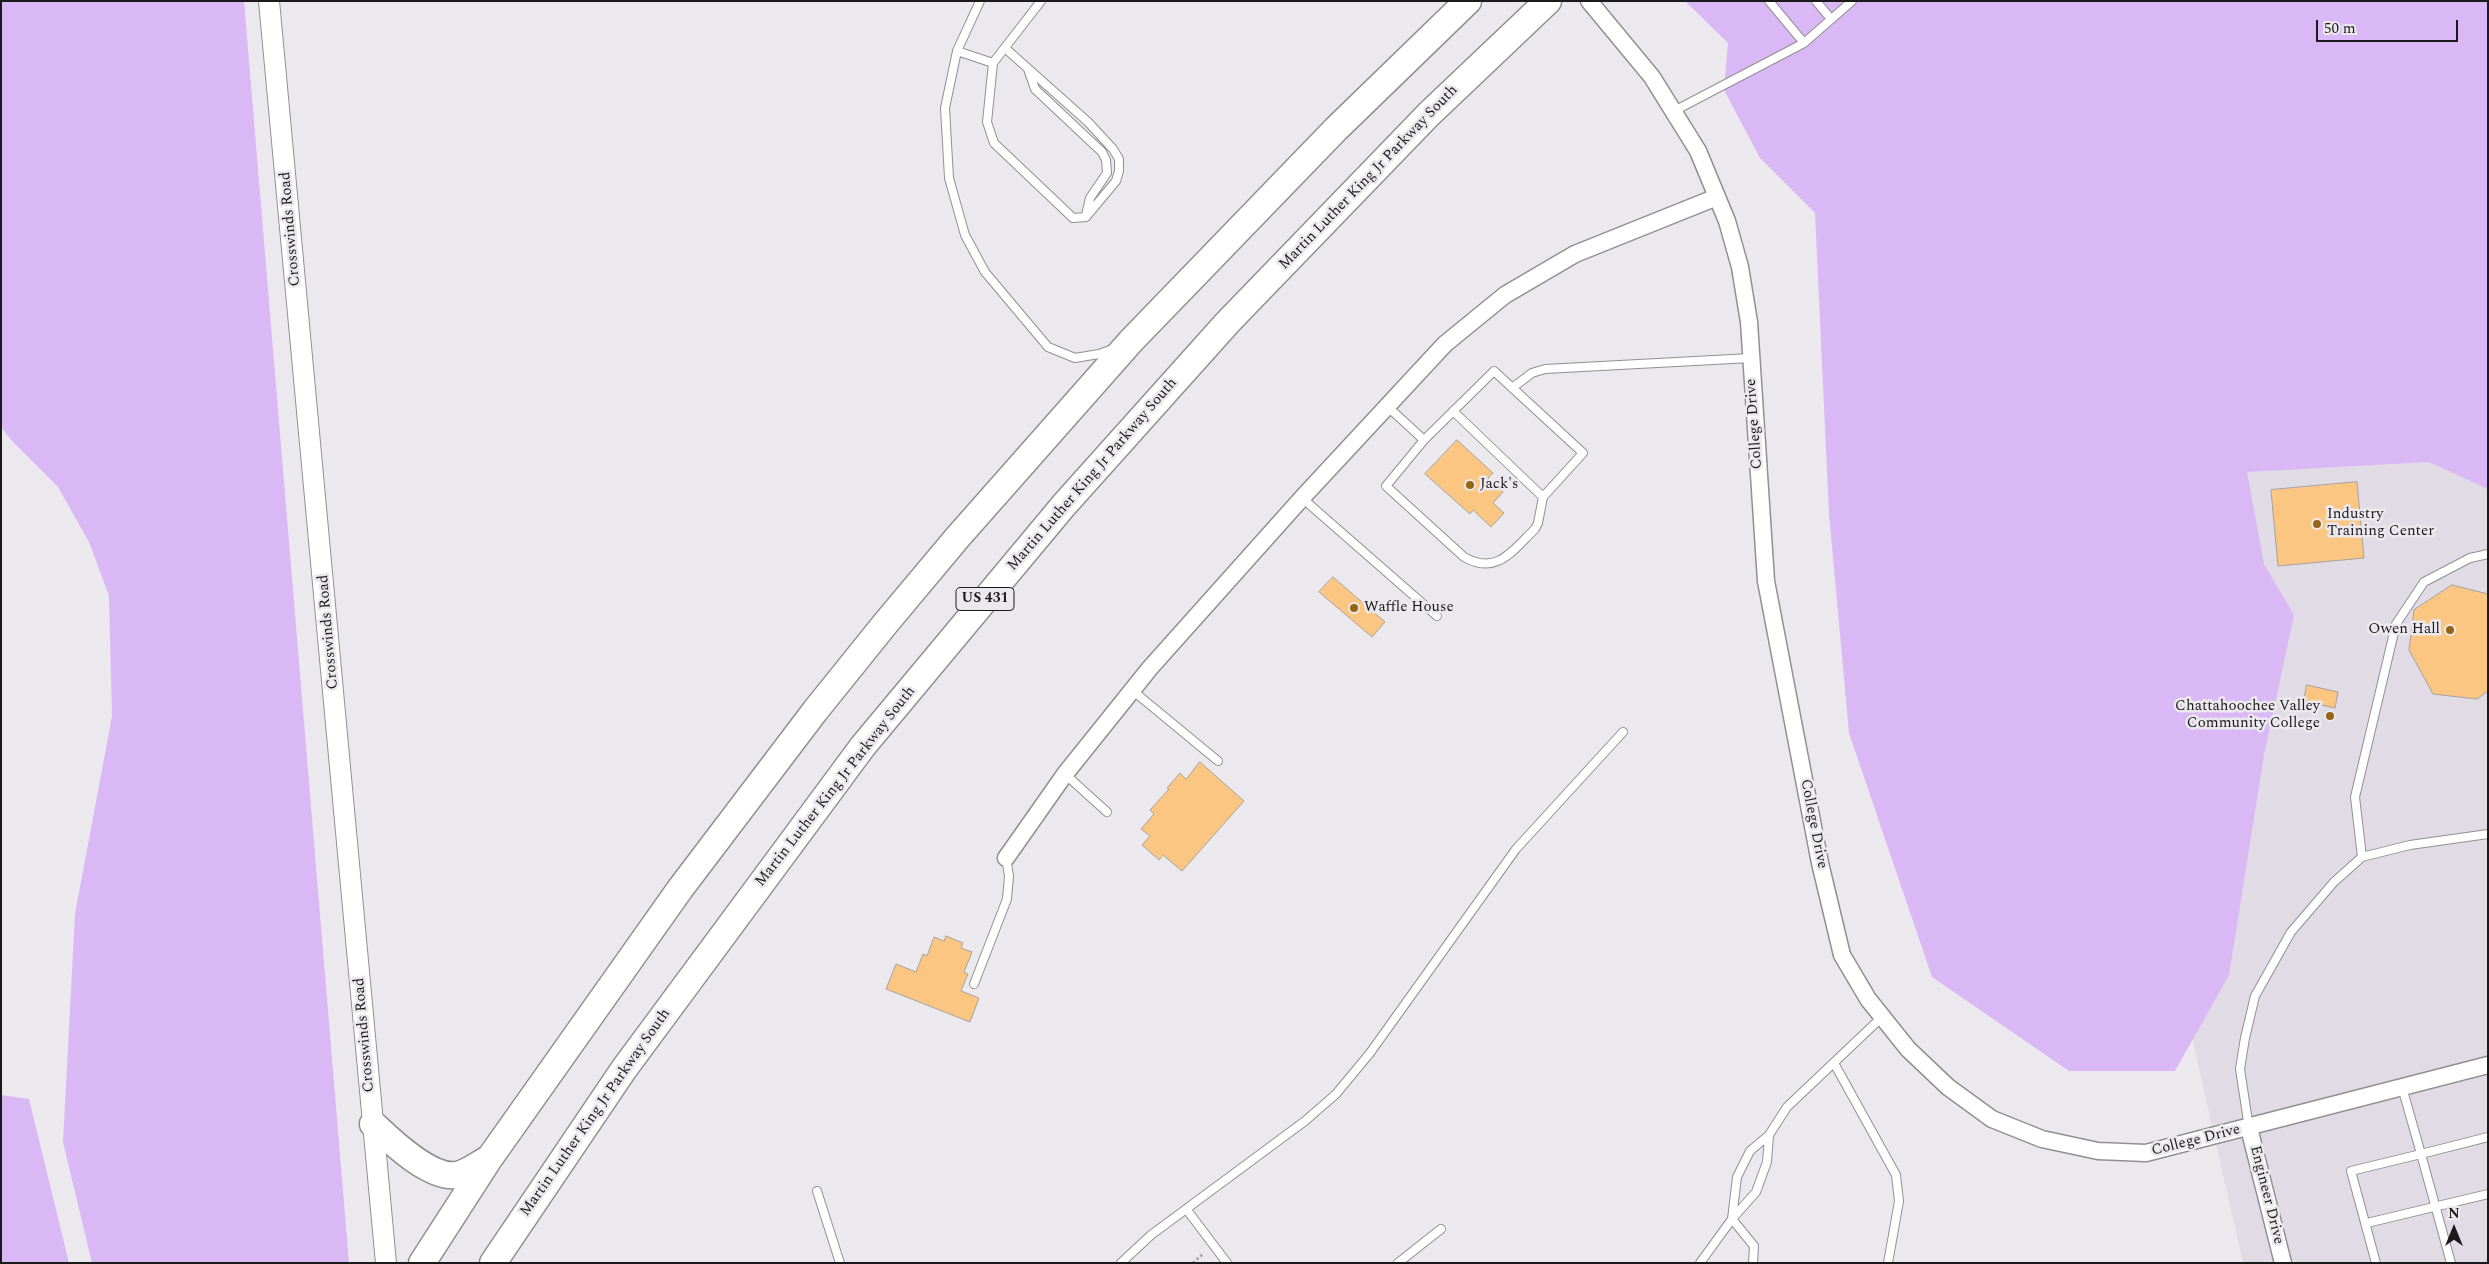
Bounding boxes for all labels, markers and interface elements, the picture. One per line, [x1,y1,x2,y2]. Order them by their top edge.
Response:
scale bar [2319,10,2462,42]
text: 50 m [2324,17,2356,40]
street label: Martin Luther King Jr Parkway South [1276,82,1462,274]
street label: Crosswinds Road [277,171,305,287]
street label: Martin Luther King Jr Parkway South [1004,375,1182,575]
street label: College Drive [1743,378,1767,470]
place label: Jack's [1480,476,1519,494]
marker: Jack's [1464,479,1476,491]
place label: Industry Training Center [2327,506,2434,541]
marker: Industry Training Center [2311,518,2323,530]
street label: Crosswinds Road [315,574,343,690]
road number: US 431 [956,588,1014,610]
place label: Waffle House [1364,599,1454,617]
marker: Waffle House [1348,602,1360,614]
place label: Owen Hall [2368,621,2440,639]
marker: Owen Hall [2444,624,2456,636]
street label: Martin Luther King Jr Parkway South [752,683,920,891]
place label: Chattahoochee Valley Community College [2175,698,2320,733]
marker: Chattahoochee Valley Community College [2324,710,2336,722]
street label: College Drive [1795,778,1831,870]
street label: Crosswinds Road [351,977,379,1093]
street label: Martin Luther King Jr Parkway South [517,1006,675,1220]
street label: College Drive [2150,1121,2242,1161]
street label: Engineer Drive [2245,1144,2287,1246]
text: N [2448,1203,2460,1224]
north arrow [2429,1204,2479,1254]

